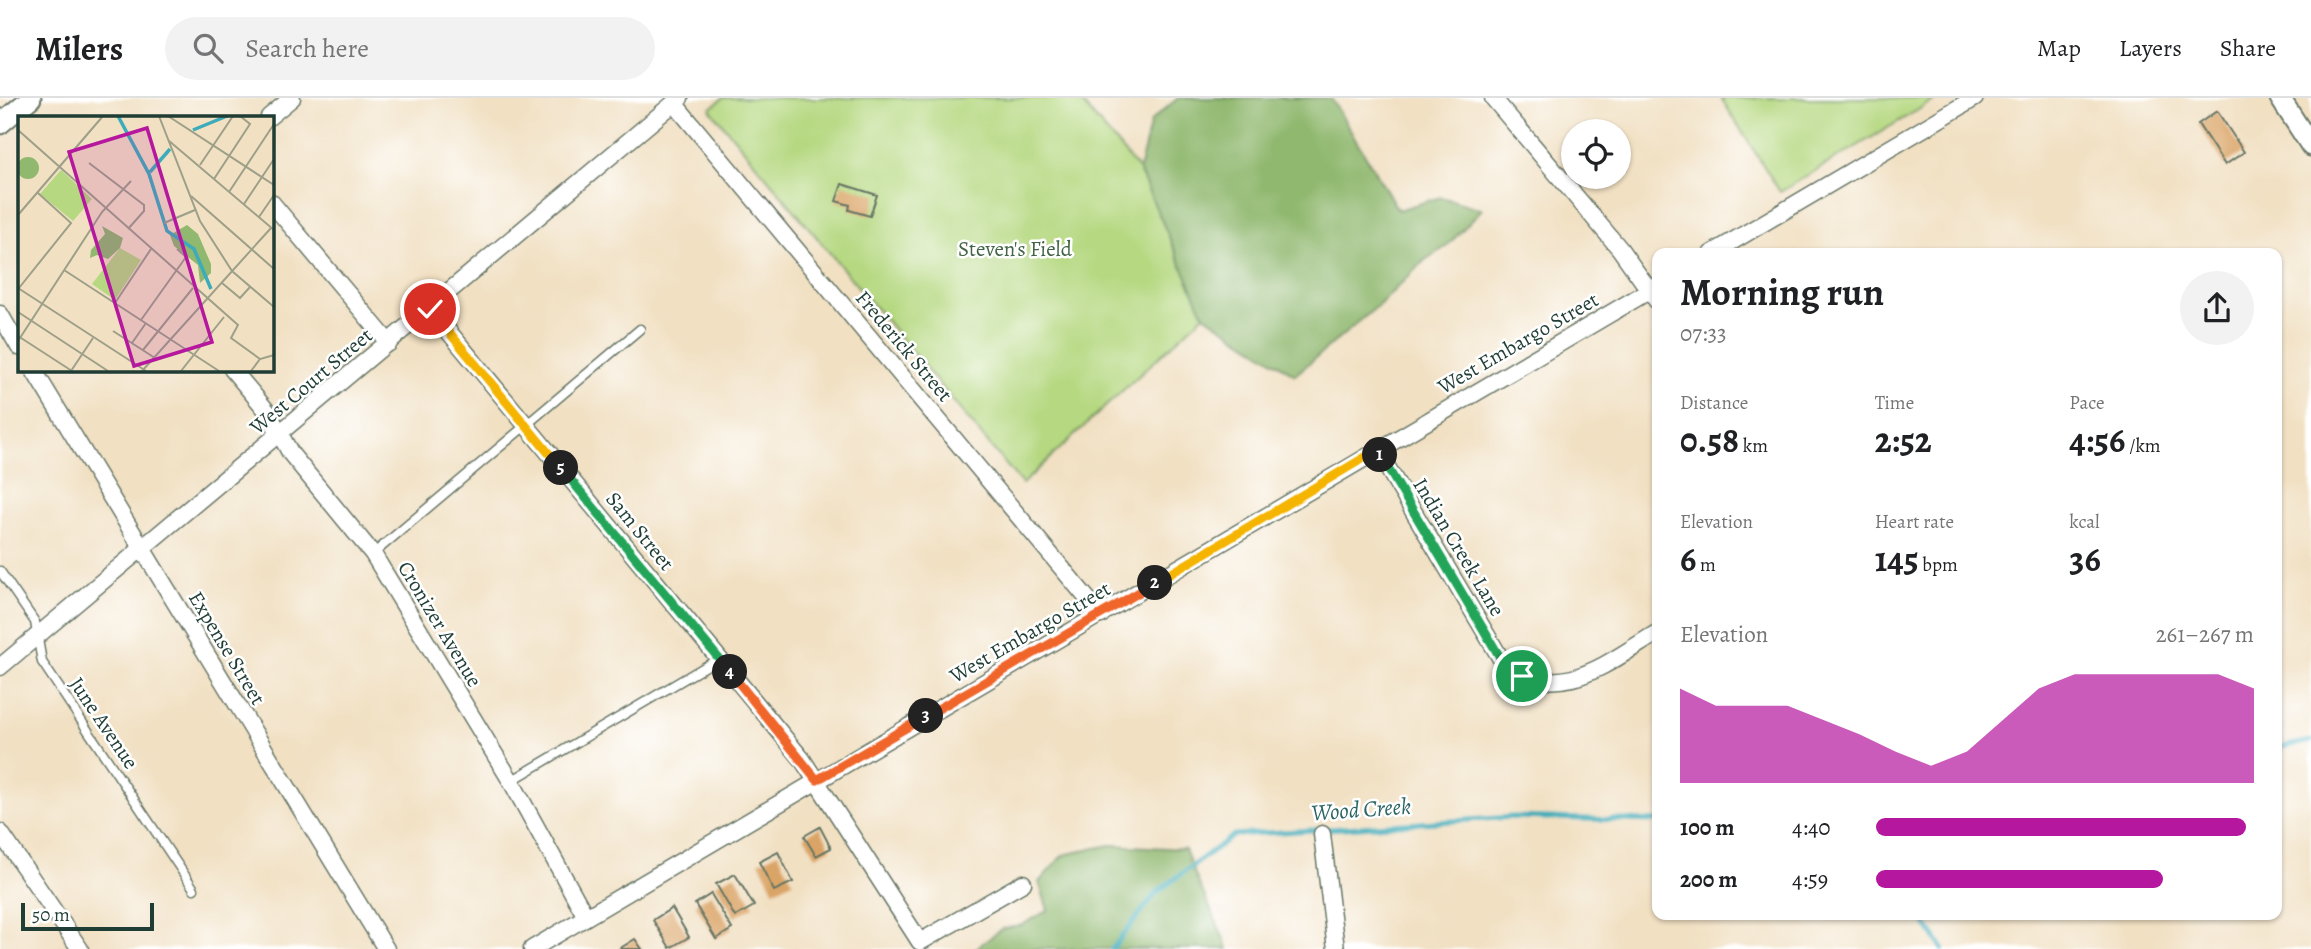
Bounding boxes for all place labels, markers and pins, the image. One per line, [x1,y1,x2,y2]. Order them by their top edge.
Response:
pin [400,279,460,339]
pin: 1 [1362,438,1398,472]
pin: 5 [544,450,578,486]
pin: 2 [1138,566,1172,601]
pin [1492,646,1552,706]
pin: 4 [712,654,748,690]
pin: 3 [908,698,944,734]

